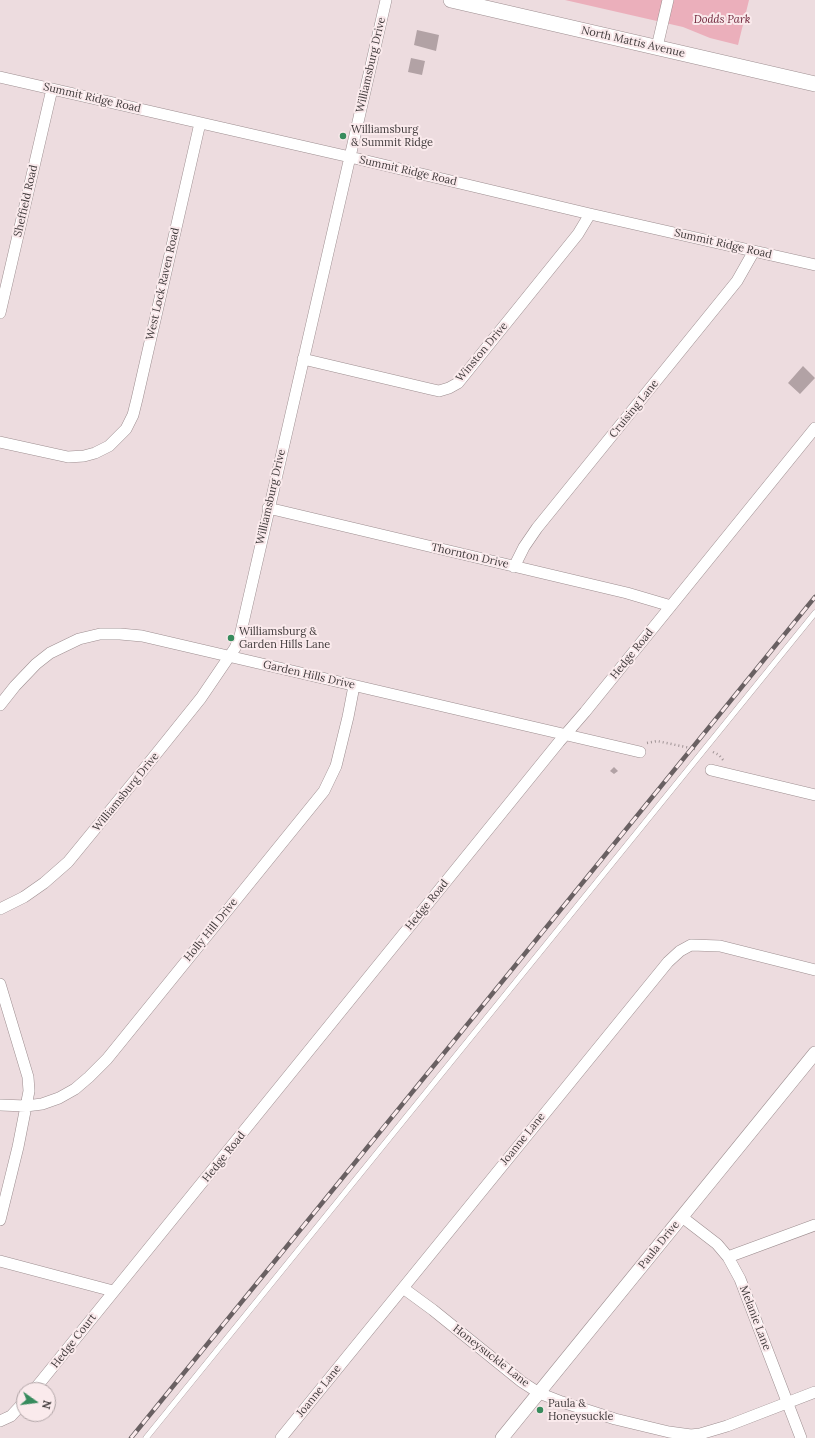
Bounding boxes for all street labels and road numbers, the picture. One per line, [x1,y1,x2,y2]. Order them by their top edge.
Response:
street label: Williamsburg Drive [354,16,388,114]
street label: North Mattis Avenue [580,24,686,60]
street label: Summit Ridge Road [42,80,142,116]
street label: Summit Ridge Road [358,153,458,189]
street label: Sheffield Road [11,164,41,238]
street label: West Lock Raven Road [144,226,182,342]
street label: Summit Ridge Road [673,226,773,262]
street label: Winston Drive [453,320,511,384]
street label: Cruising Lane [607,377,661,441]
street label: Williamsburg Drive [254,448,288,546]
street label: Thornton Drive [430,541,510,571]
street label: Hedge Road [608,626,656,682]
street label: Garden Hills Drive [262,658,356,692]
street label: Williamsburg Drive [90,750,162,834]
street label: Hedge Road [403,877,451,933]
street label: Holly Hill Drive [182,896,240,964]
street label: Joanne Lane [498,1110,548,1168]
street label: Hedge Road [200,1129,248,1185]
street label: Paula Drive [636,1218,682,1272]
street label: Melanie Lane [737,1284,773,1352]
street label: Hedge Court [49,1311,99,1371]
street label: Honeysuckle Lane [450,1322,532,1390]
street label: Joanne Lane [294,1362,344,1420]

